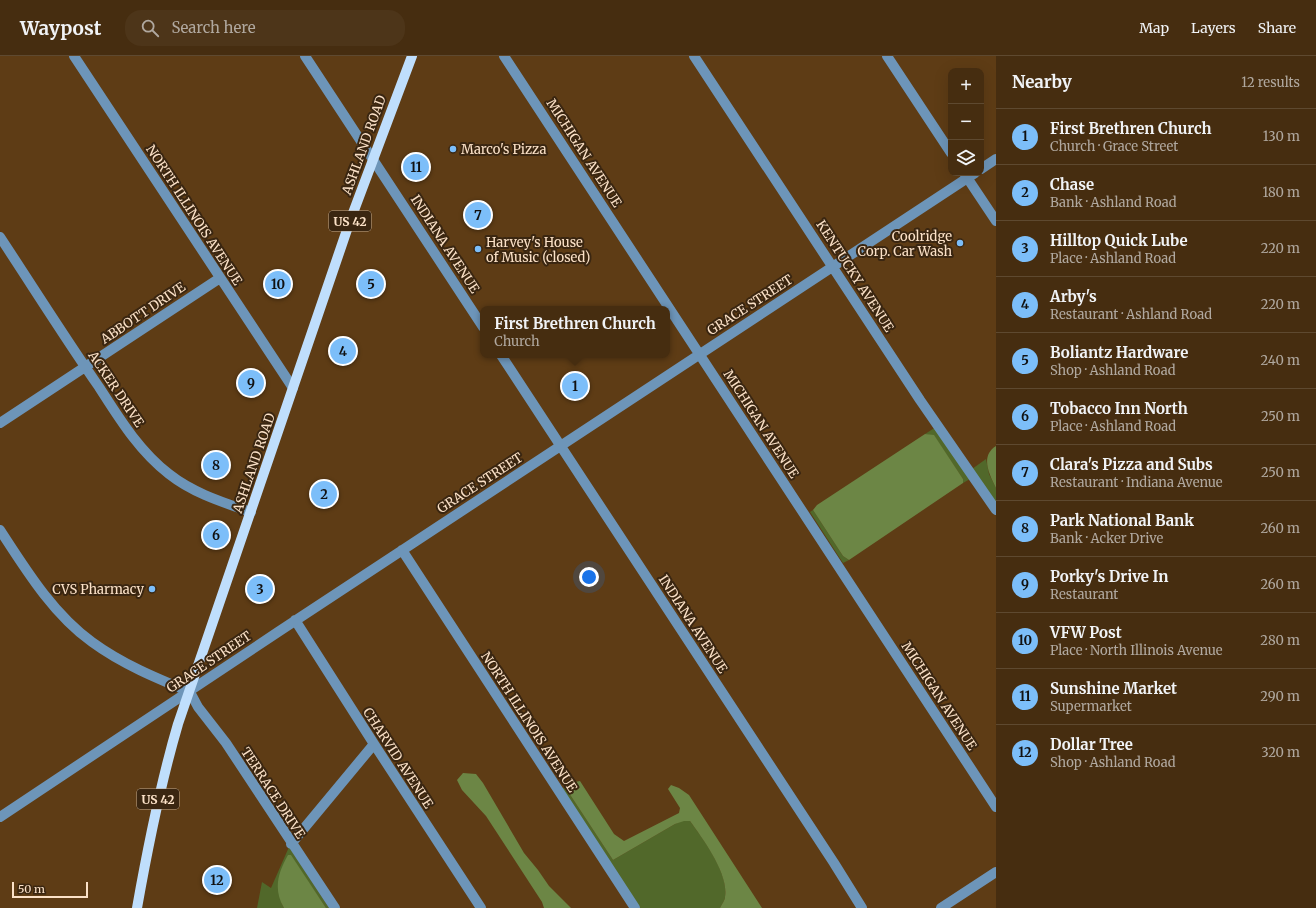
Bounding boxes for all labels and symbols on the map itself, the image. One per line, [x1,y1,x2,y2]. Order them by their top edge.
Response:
street label: ASHLAND ROAD [338,93,390,198]
street label: MICHIGAN AVENUE [543,96,626,211]
place label: Marco's Pizza [461,141,546,158]
street label: NORTH ILLINOIS AVENUE [142,142,246,289]
marker: Marco's Pizza [448,144,458,154]
pin: 11 [403,152,429,182]
street label: INDIANA AVENUE [407,192,484,297]
pin: 7 [465,200,491,230]
road number: US 42 [329,211,371,231]
street label: KENTUCKY AVENUE [812,217,898,336]
place label: Coolridge Corp. Car Wash [858,228,952,260]
place label: Harvey's House of Music (closed) [486,234,590,266]
marker: Coolridge Corp. Car Wash [955,238,965,248]
marker: Harvey's House of Music (closed) [473,244,483,254]
pin: 10 [265,269,291,299]
pin: 5 [358,269,384,299]
street label: GRACE STREET [704,271,796,339]
street label: ABBOTT DRIVE [97,278,189,348]
pin: 4 [330,336,356,366]
street label: ACKER DRIVE [84,347,148,431]
street label: MICHIGAN AVENUE [720,367,803,482]
pin: 9 [238,368,264,398]
pin: 1 [562,371,588,401]
street label: ASHLAND ROAD [229,411,279,516]
street label: GRACE STREET [434,449,526,517]
pin: 8 [203,450,229,480]
pin: 2 [311,479,337,509]
pin: 6 [203,520,229,550]
your location [579,567,599,587]
street label: INDIANA AVENUE [655,572,732,677]
pin: 3 [247,574,273,604]
place label: CVS Pharmacy [52,581,144,598]
marker: CVS Pharmacy [147,584,157,594]
street label: GRACE STREET [163,627,255,697]
street label: MICHIGAN AVENUE [898,639,981,754]
street label: NORTH ILLINOIS AVENUE [477,649,581,796]
street label: CHARVID AVENUE [359,704,437,812]
street label: TERRACE DRIVE [237,744,309,842]
road number: US 42 [137,789,179,809]
pin: 12 [204,865,230,895]
scale bar [12,880,88,899]

